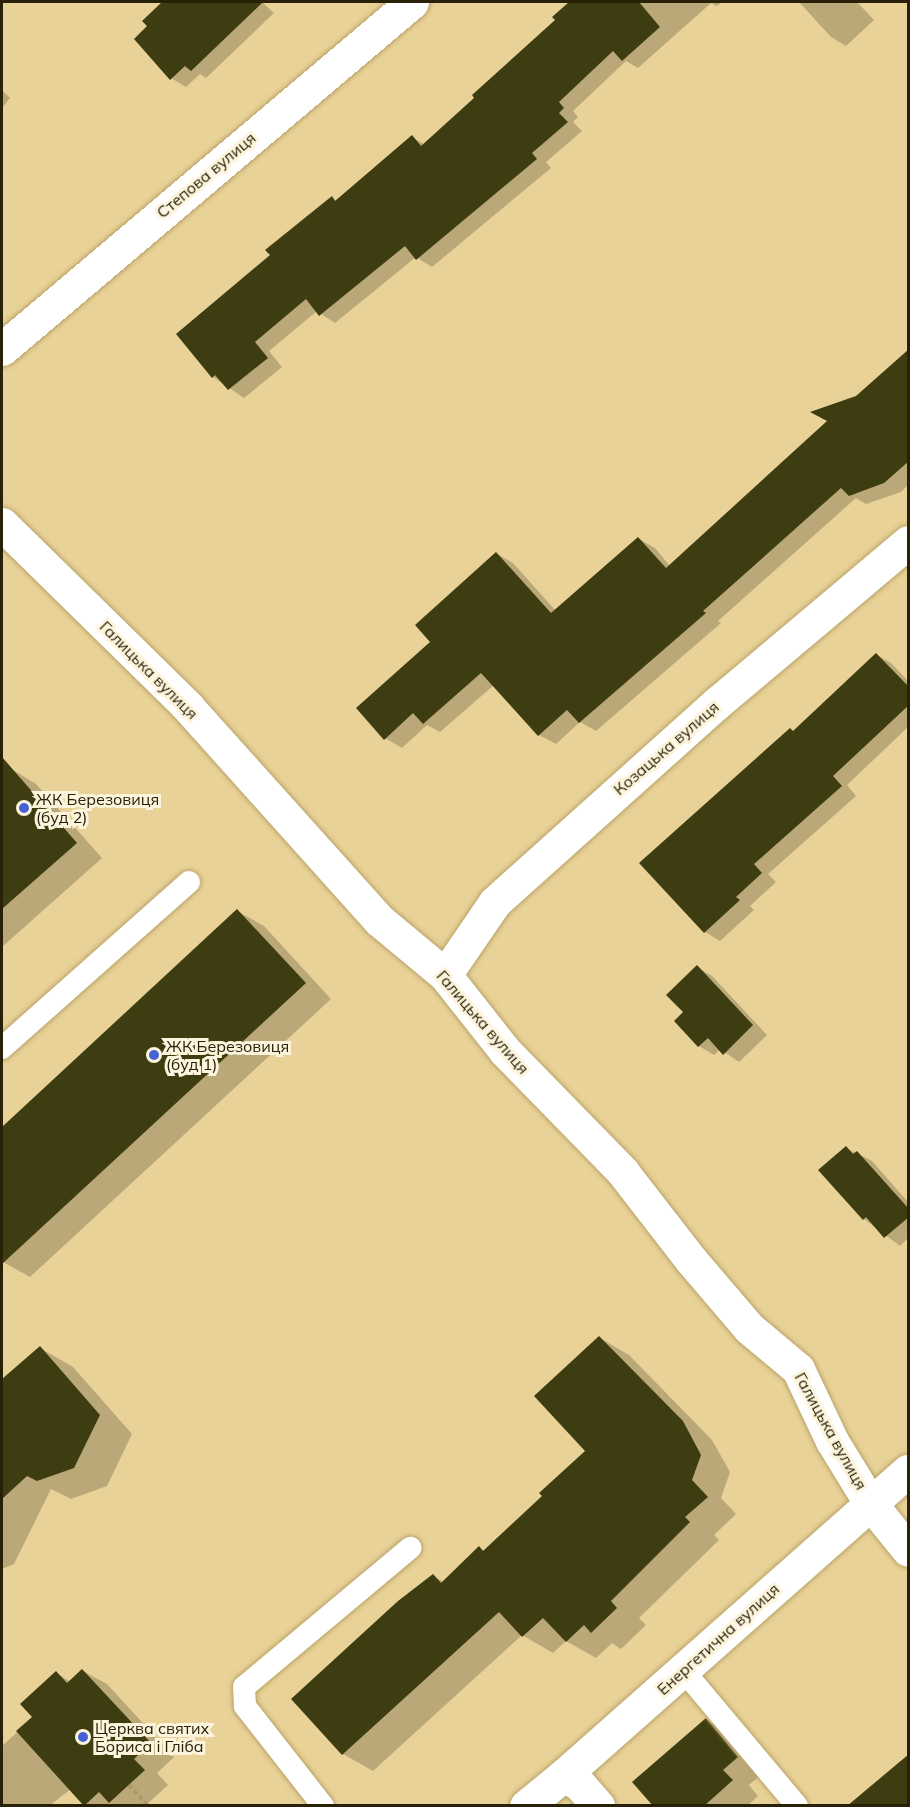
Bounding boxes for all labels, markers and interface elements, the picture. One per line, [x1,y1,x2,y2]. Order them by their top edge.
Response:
street label: Степова вулиця [153,128,259,222]
street label: Галицька вулиця [96,617,202,723]
street label: Козацька вулиця [609,697,723,799]
place label: ЖК Березовиця (буд 2) [36,789,159,827]
marker: ЖК Березовиця (буд 2) [17,801,31,815]
street label: Галицька вулиця [433,966,533,1078]
place label: ЖК Березовиця (буд 1) [166,1036,289,1074]
marker: ЖК Березовиця (буд 1) [147,1048,161,1062]
street label: Галицька вулиця [791,1369,871,1493]
street label: Енергетична вулиця [653,1579,783,1699]
place label: Церква святих Бориса і Гліба [95,1718,209,1756]
marker: Церква святих Бориса і Гліба [76,1730,90,1744]

